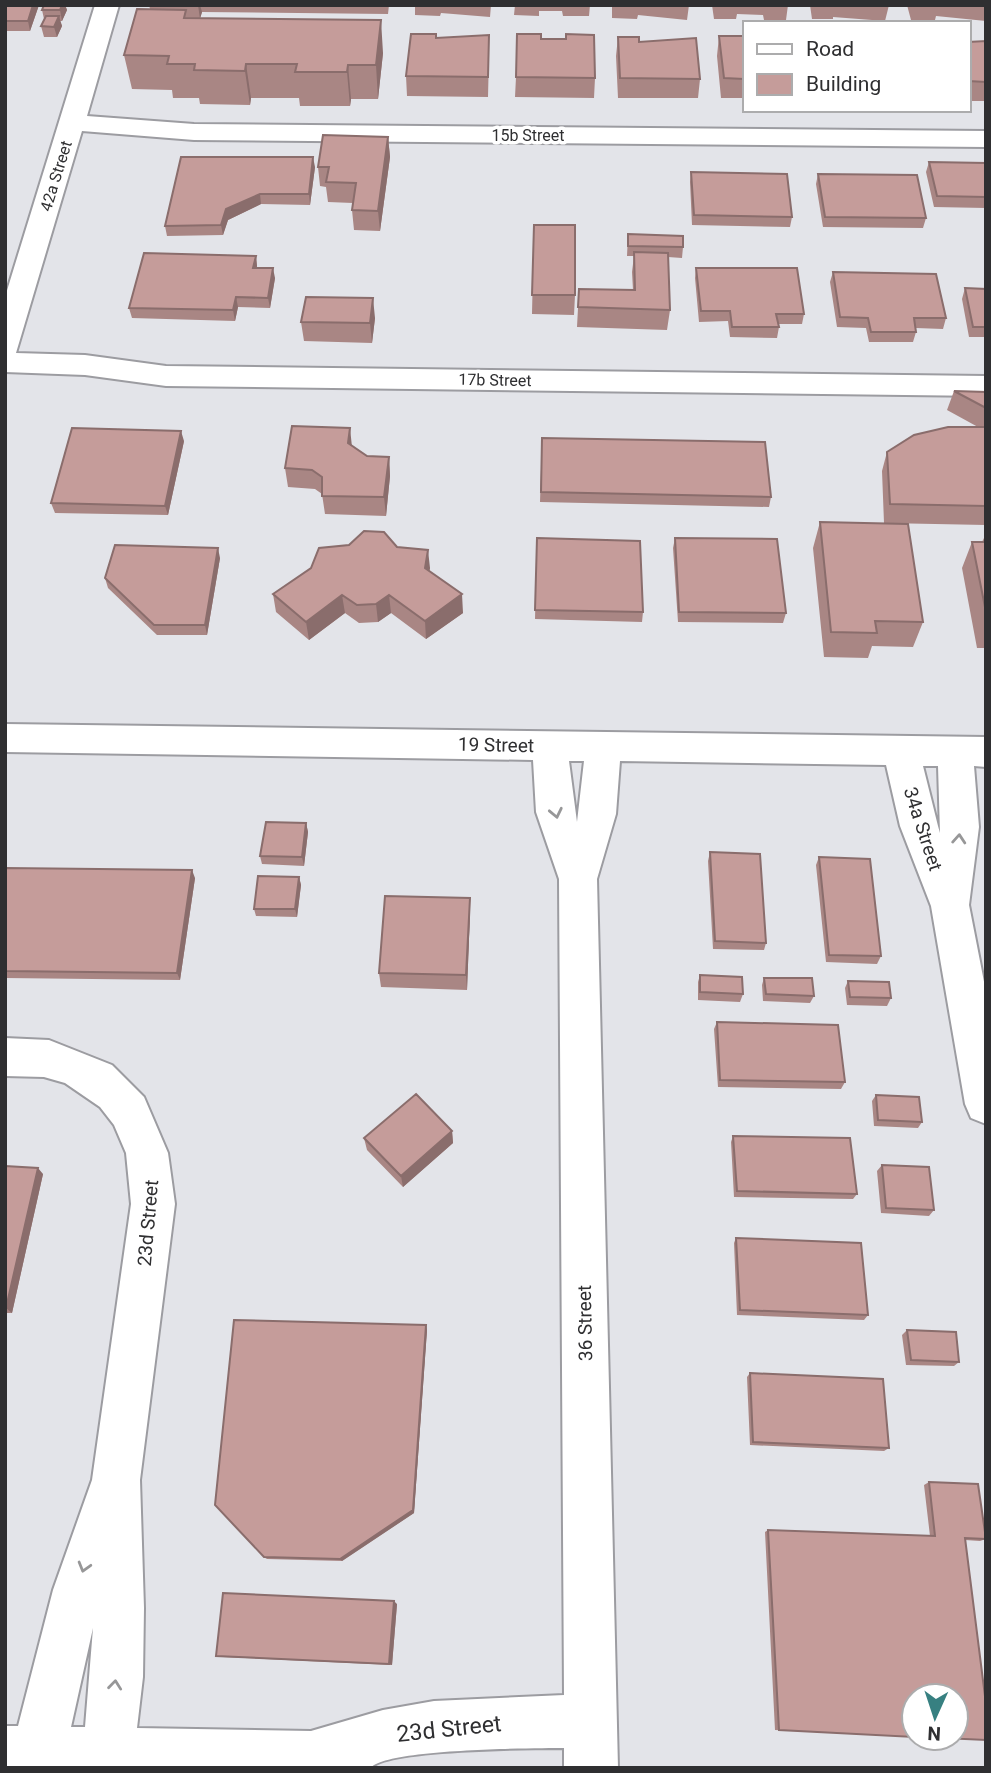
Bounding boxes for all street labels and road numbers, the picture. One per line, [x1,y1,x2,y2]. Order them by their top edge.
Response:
street label: 15b Street [491,126,565,145]
street label: 42a Street [36,138,76,214]
street label: 17b Street [458,370,532,390]
street label: 19 Street [458,733,534,757]
street label: 34a Street [899,784,947,874]
street label: 23d Street [133,1179,163,1267]
street label: 36 Street [573,1285,597,1361]
street label: 23d Street [395,1710,503,1748]

